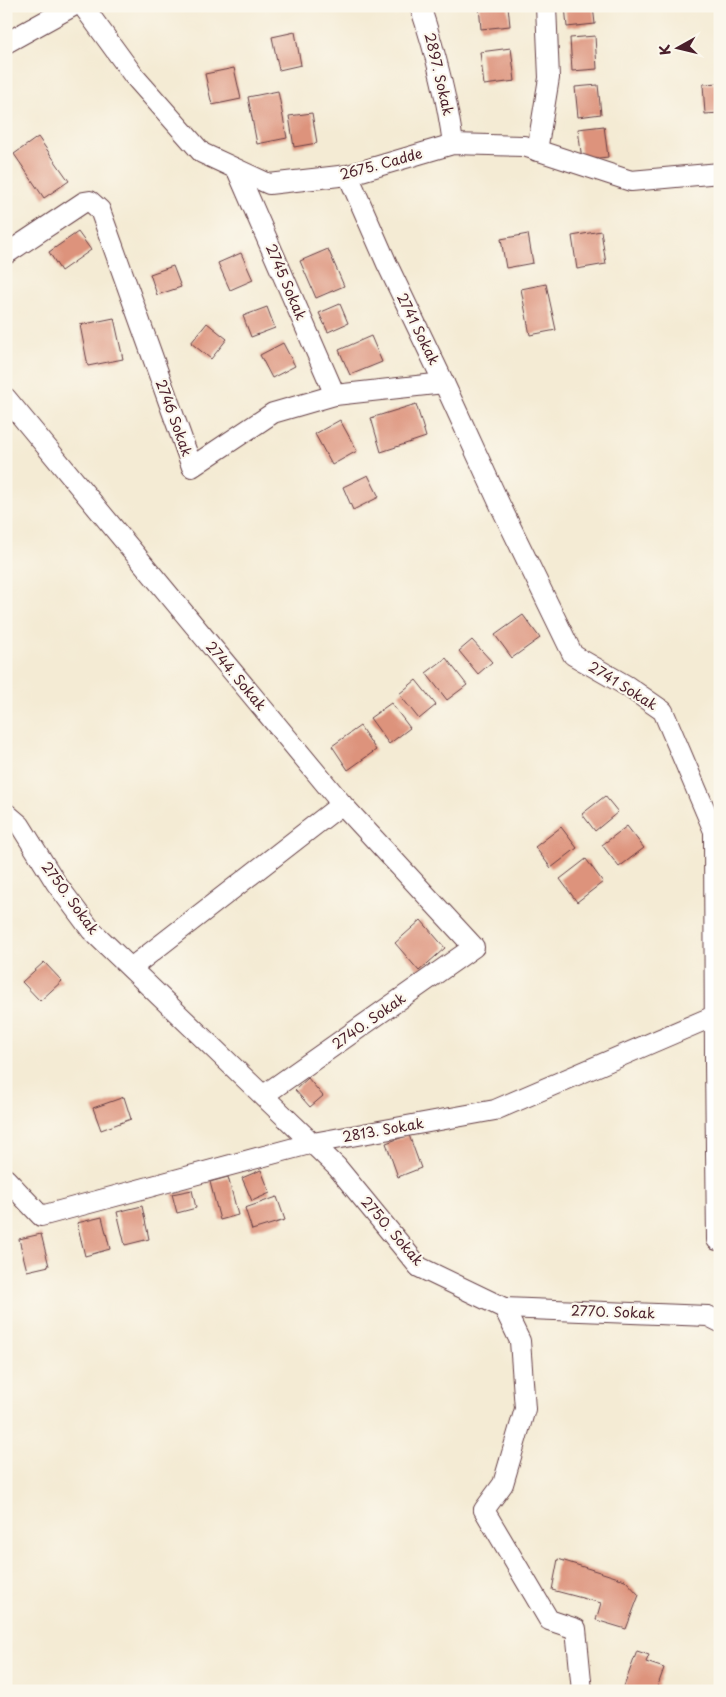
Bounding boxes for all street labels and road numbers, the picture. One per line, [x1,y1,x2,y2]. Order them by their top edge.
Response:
street label: 2897. Sokak [420,30,459,117]
street label: 2675. Cadde [337,142,424,185]
street label: 2745 Sokak [261,240,312,323]
street label: 2741 Sokak [392,289,445,368]
street label: 2746 Sokak [151,377,198,459]
street label: 2744. Sokak [201,636,272,715]
street label: 2741 Sokak [585,656,662,715]
street label: 2750. Sokak [37,857,104,939]
street label: 2740. Sokak [328,987,410,1054]
street label: 2813. Sokak [341,1112,425,1147]
street label: 2750. Sokak [356,1191,429,1270]
street label: 2770. Sokak [571,1300,655,1323]

